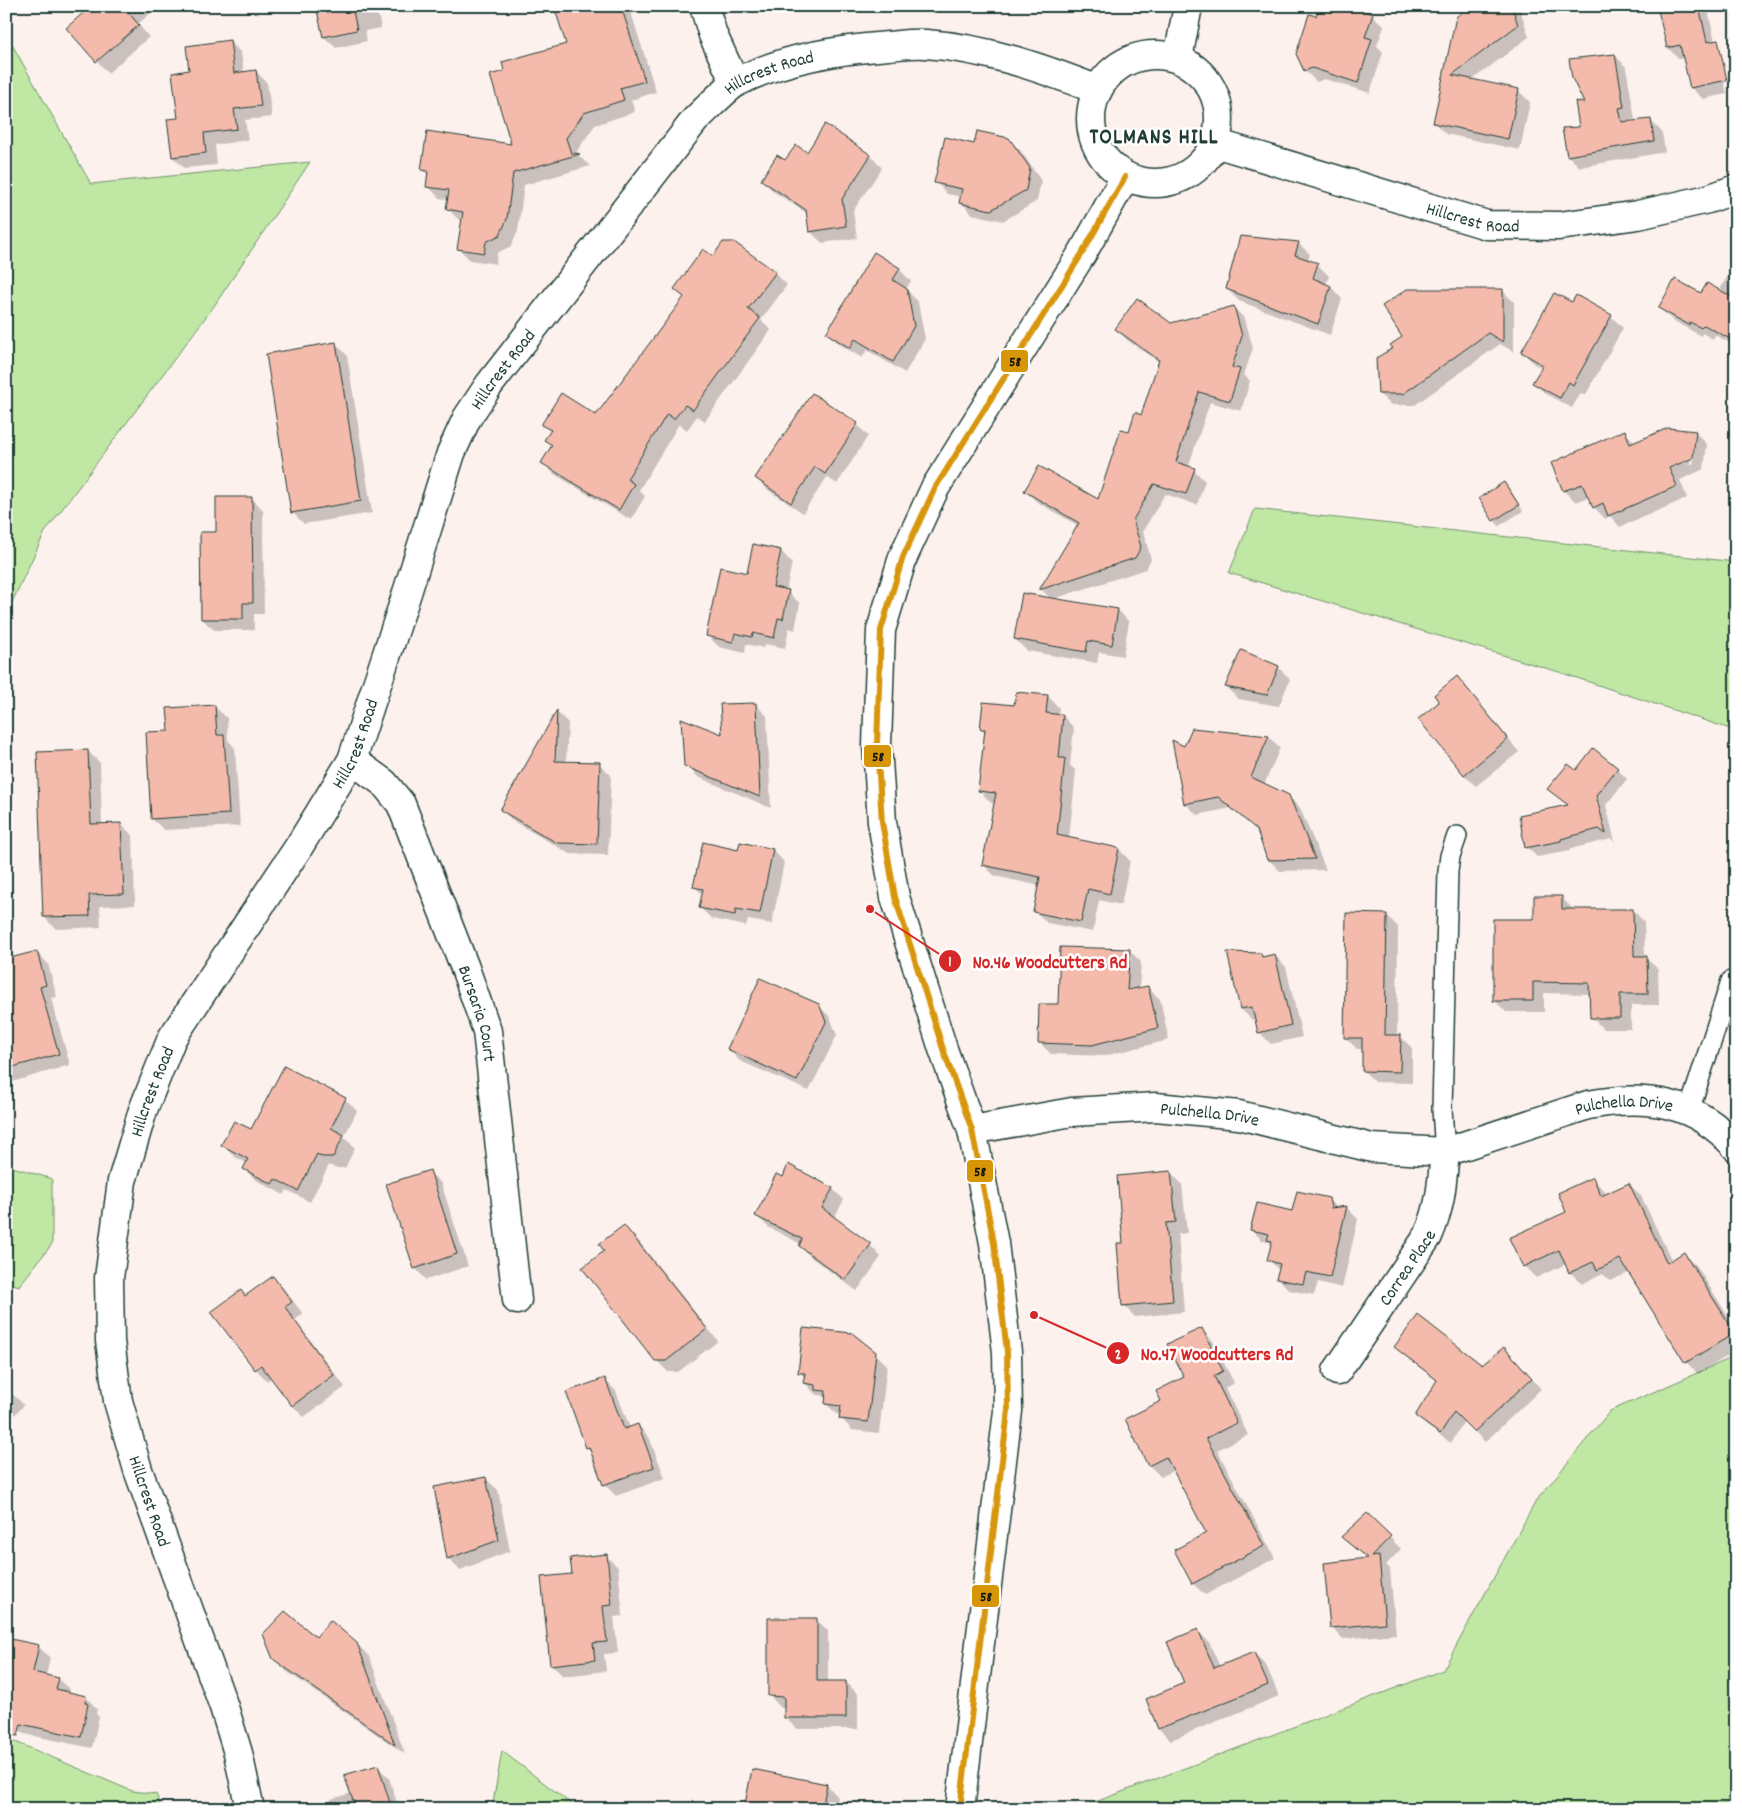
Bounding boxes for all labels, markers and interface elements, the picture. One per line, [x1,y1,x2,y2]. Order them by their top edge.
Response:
street label: Hillcrest Road [719,46,816,102]
district label: TOLMANS HILL [1089,123,1219,154]
street label: Hillcrest Road [1423,197,1520,240]
street label: Hillcrest Road [466,325,543,416]
line badge: 58 [1000,349,1029,373]
text: 58 [1009,353,1021,373]
street label: Hillcrest Road [327,696,386,794]
line badge: 58 [863,744,892,768]
text: 58 [872,748,884,768]
callout: No.46 Woodcutters Rd [937,944,1137,978]
text: No.46 Woodcutters Rd [972,951,1128,978]
text: 1 [948,952,952,974]
street label: Bursaria Court [450,963,500,1063]
street label: Hillcrest Road [126,1043,182,1140]
street label: Pulchella Drive [1572,1090,1676,1123]
street label: Pulchella Drive [1159,1097,1262,1135]
line badge: 58 [966,1159,994,1183]
text: 58 [974,1163,986,1183]
street label: Correa Place [1374,1227,1444,1312]
callout: No.47 Woodcutters Rd [1106,1336,1304,1370]
text: No.47 Woodcutters Rd [1140,1343,1294,1370]
text: 2 [1115,1345,1121,1367]
street label: Hillcrest Road [120,1453,175,1551]
line badge: 58 [971,1584,1000,1608]
text: 58 [980,1588,992,1608]

